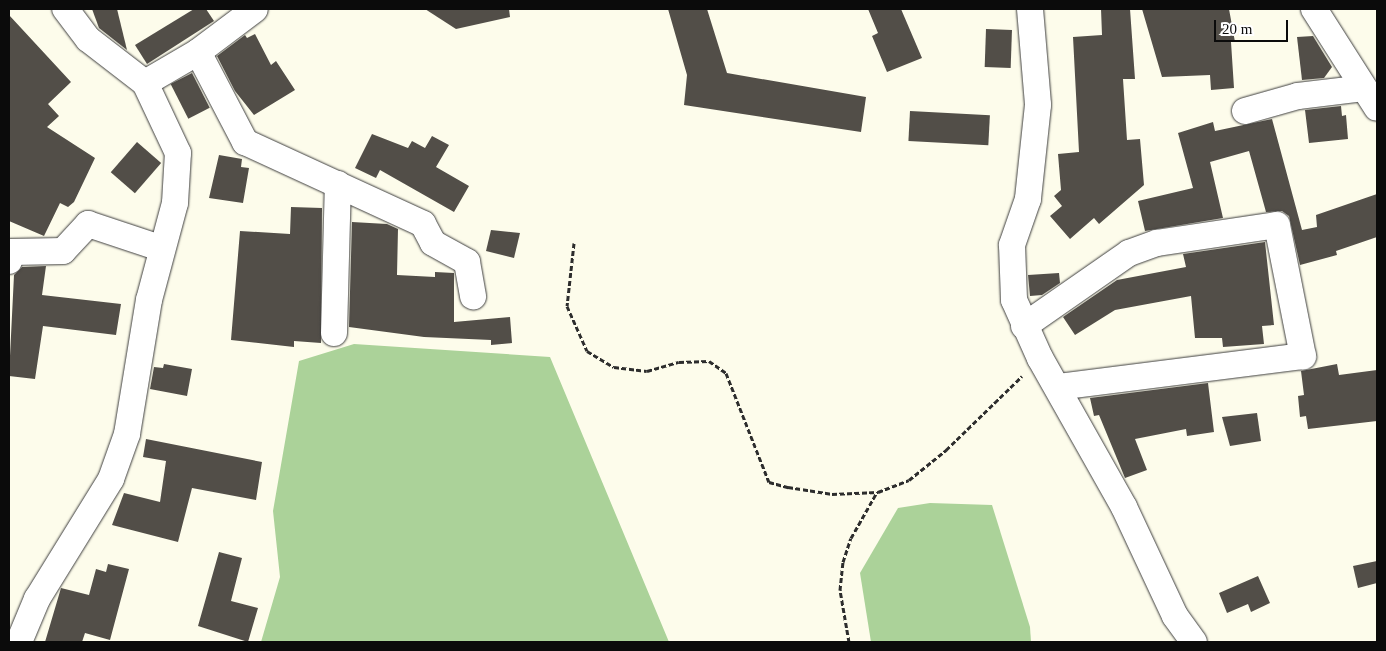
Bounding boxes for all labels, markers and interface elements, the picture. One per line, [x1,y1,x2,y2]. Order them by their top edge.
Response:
scale bar [1216,10,1290,42]
text: 20 m [1222,21,1252,37]

